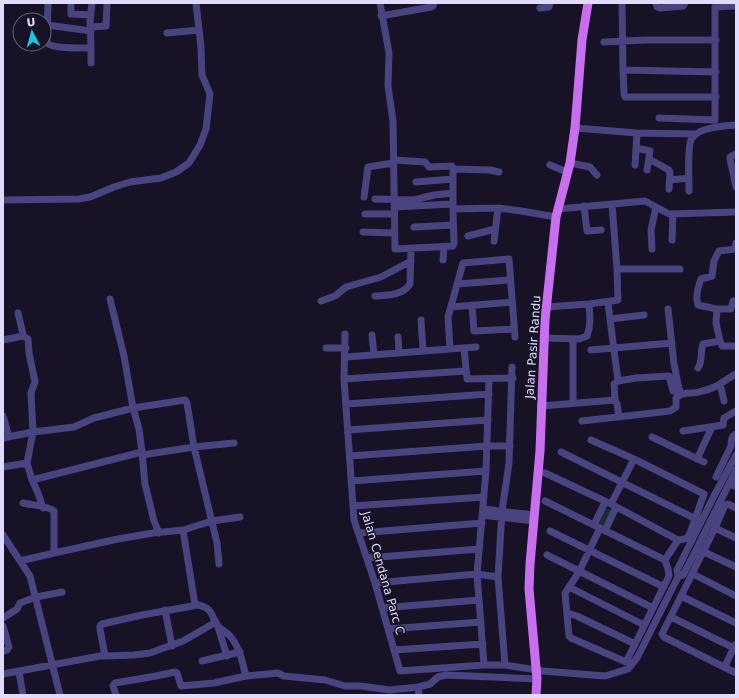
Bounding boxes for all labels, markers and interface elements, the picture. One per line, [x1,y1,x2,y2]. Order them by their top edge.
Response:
north arrow [12,12,52,52]
text: U [26,16,36,29]
street label: Jalan Pasir Randu [522,295,544,400]
street label: Jalan Cendana Parc C [358,509,407,636]

